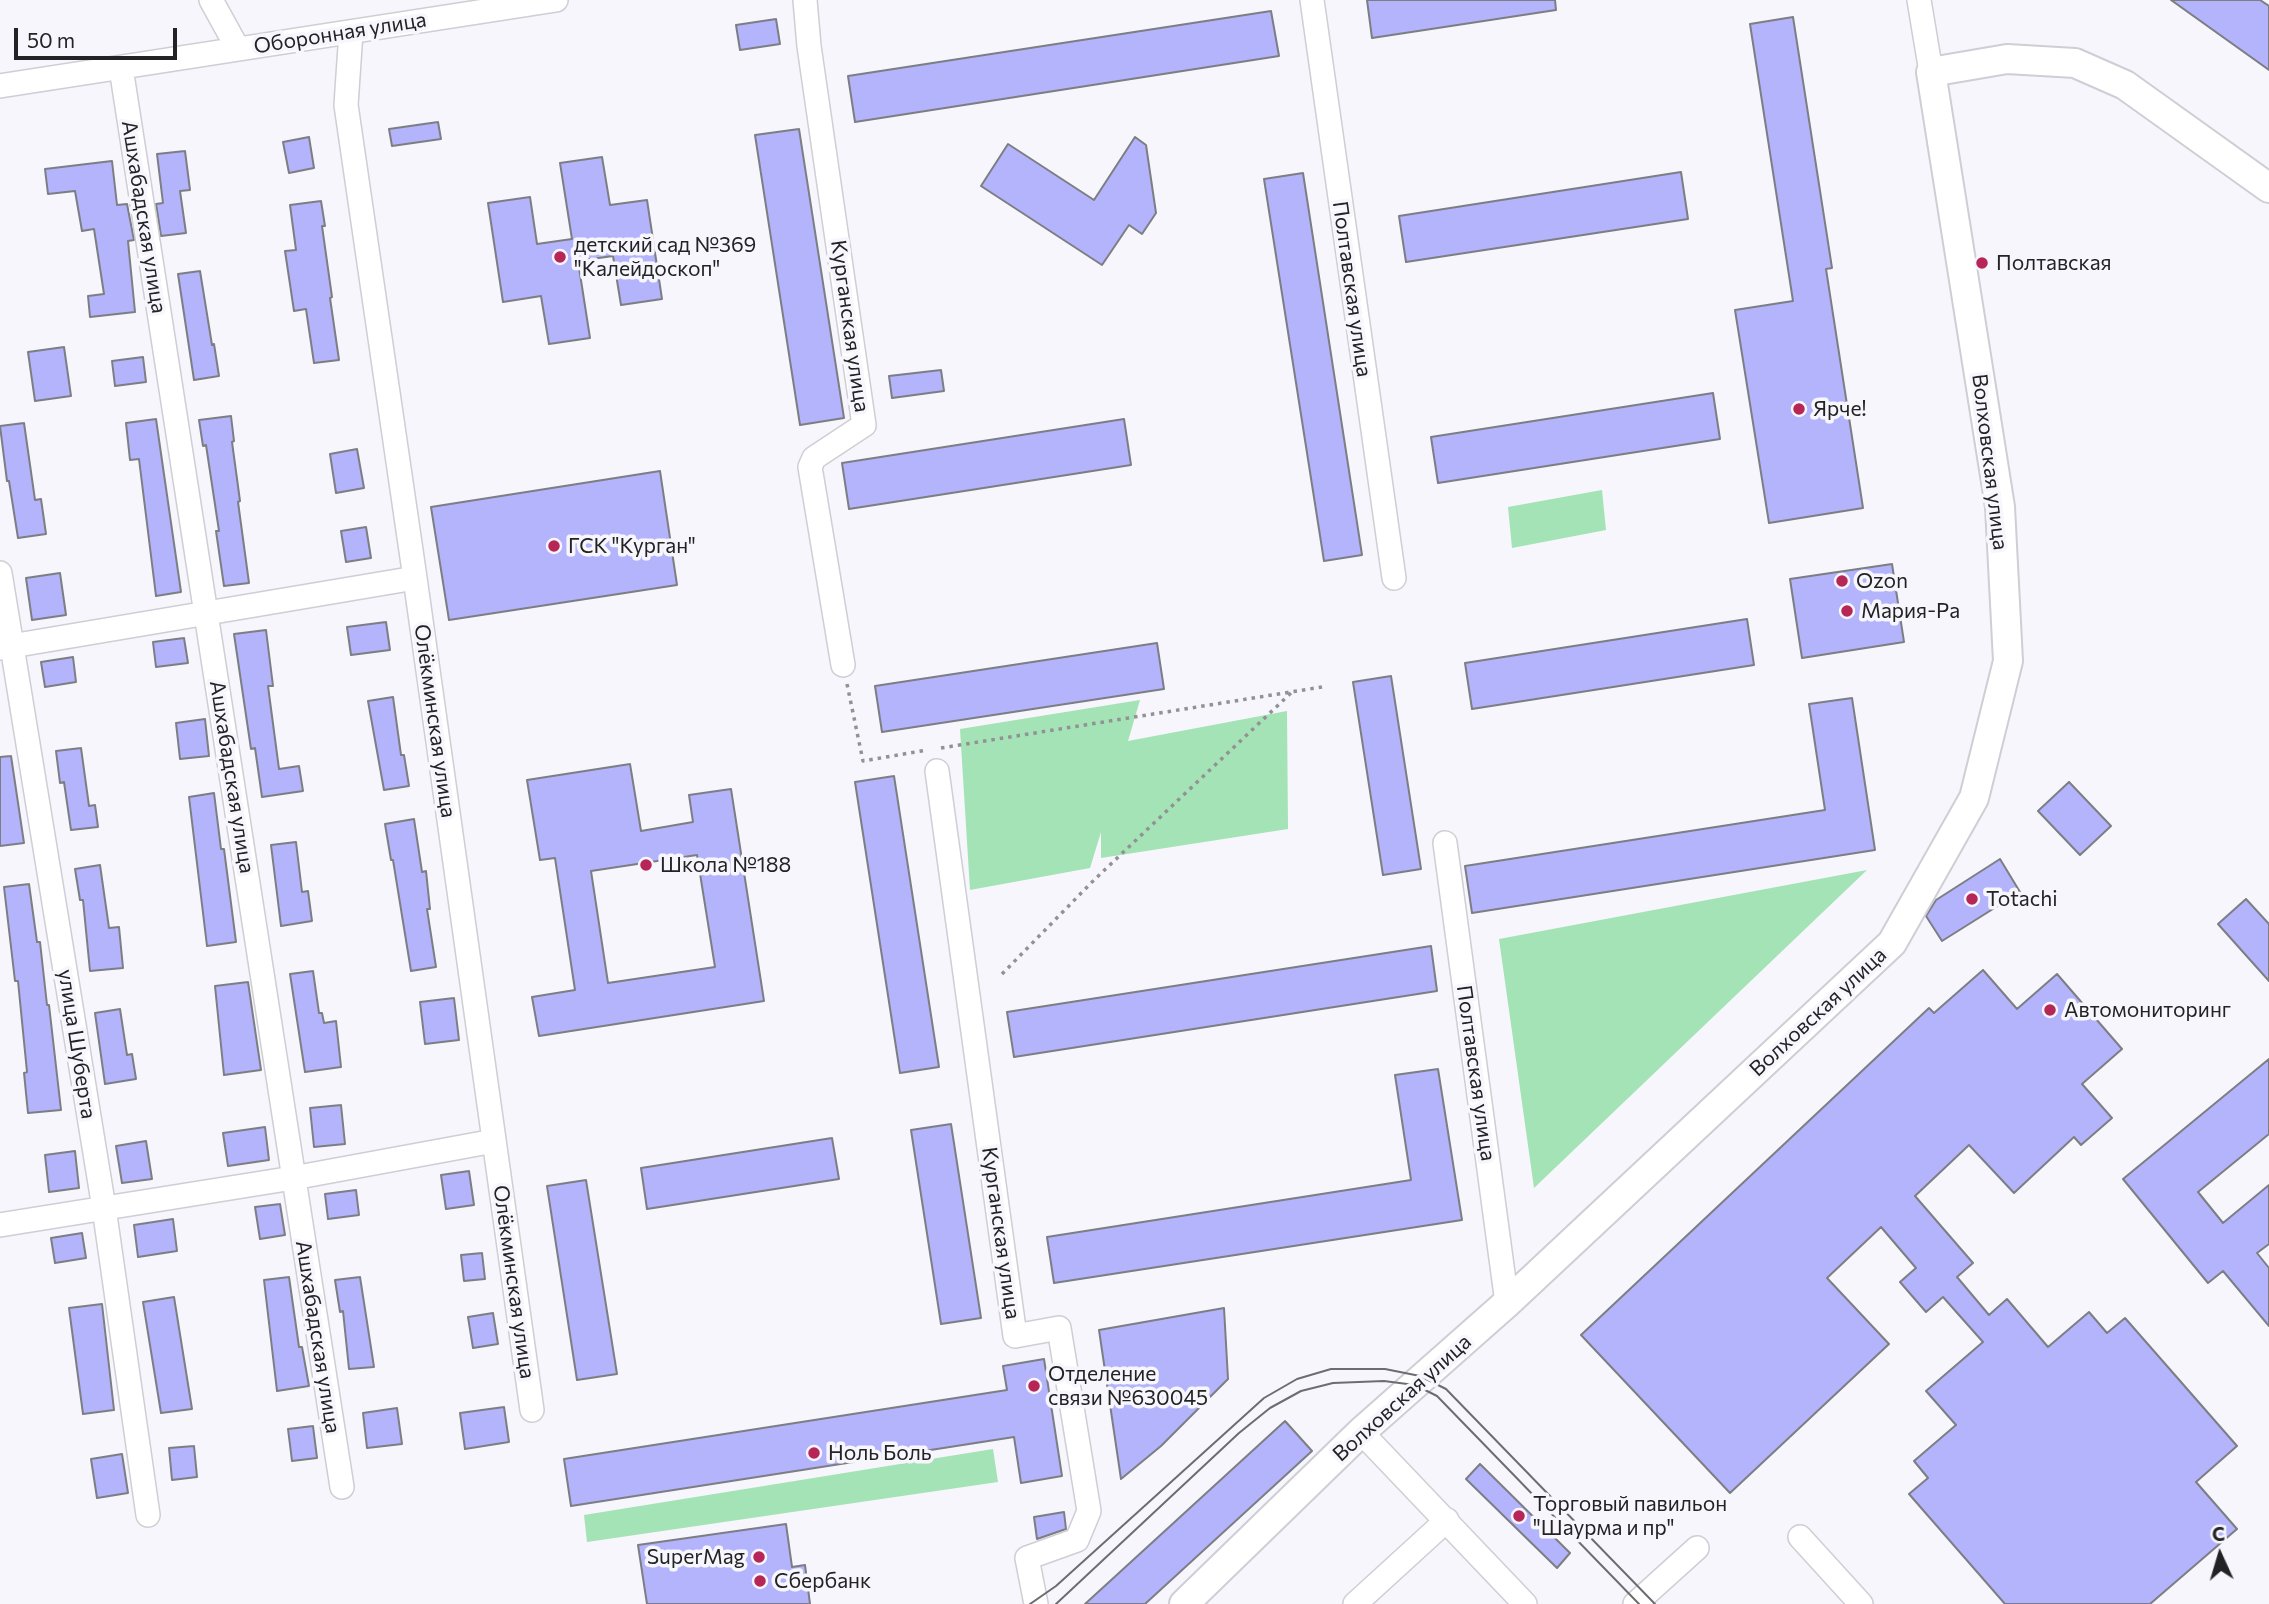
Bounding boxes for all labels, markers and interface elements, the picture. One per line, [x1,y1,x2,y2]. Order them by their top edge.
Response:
street label: Оборонная улица [252,7,428,59]
scale bar [18,14,180,58]
text: 50 m [27,27,75,52]
street label: Ашхабадская улица [116,119,172,315]
street label: Полтавская улица [1327,200,1377,378]
place label: детский сад №369 "Калейдоскоп" [574,232,756,282]
street label: Курганская улица [825,238,875,414]
marker: детский сад №369 "Калейдоскоп" [552,249,568,265]
place label: Полтавская [1996,250,2112,276]
marker: Полтавская [1974,255,1990,271]
street label: Волховская улица [1967,372,2013,552]
place label: Ярче! [1813,396,1866,422]
marker: Ярче! [1791,401,1807,417]
place label: ГСК "Курган" [568,533,696,559]
marker: ГСК "Курган" [546,538,562,554]
place label: Ozon [1856,568,1908,594]
marker: Ozon [1834,573,1850,589]
place label: Мария-Ра [1861,598,1960,624]
marker: Мария-Ра [1839,603,1855,619]
street label: Олёкминская улица [409,623,461,819]
street label: Ашхабадская улица [204,679,260,875]
place label: Школа №188 [660,852,791,878]
marker: Школа №188 [638,857,654,873]
place label: Totachi [1986,886,2058,912]
marker: Totachi [1964,891,1980,907]
street label: Волховская улица [1745,942,1891,1082]
street label: улица Шуберта [53,967,101,1121]
street label: Полтавская улица [1451,984,1501,1162]
place label: Автомониторинг [2064,997,2231,1023]
marker: Автомониторинг [2042,1002,2058,1018]
street label: Курганская улица [976,1145,1026,1321]
street label: Олёкминская улица [488,1184,540,1380]
street label: Ашхабадская улица [290,1239,346,1435]
street label: Волховская улица [1328,1329,1476,1467]
place label: Отделение связи №630045 [1048,1361,1208,1411]
marker: Отделение связи №630045 [1026,1378,1042,1394]
place label: Ноль Боль [828,1440,932,1466]
marker: Ноль Боль [806,1445,822,1461]
place label: Торговый павильон "Шаурма и пр" [1533,1491,1727,1541]
marker: Торговый павильон "Шаурма и пр" [1511,1508,1527,1524]
north arrow [2185,1520,2255,1590]
text: С [2211,1522,2226,1545]
place label: SuperMag [647,1544,745,1570]
marker: SuperMag [751,1549,767,1565]
place label: Сбербанк [774,1568,871,1594]
marker: Сбербанк [752,1573,768,1589]

